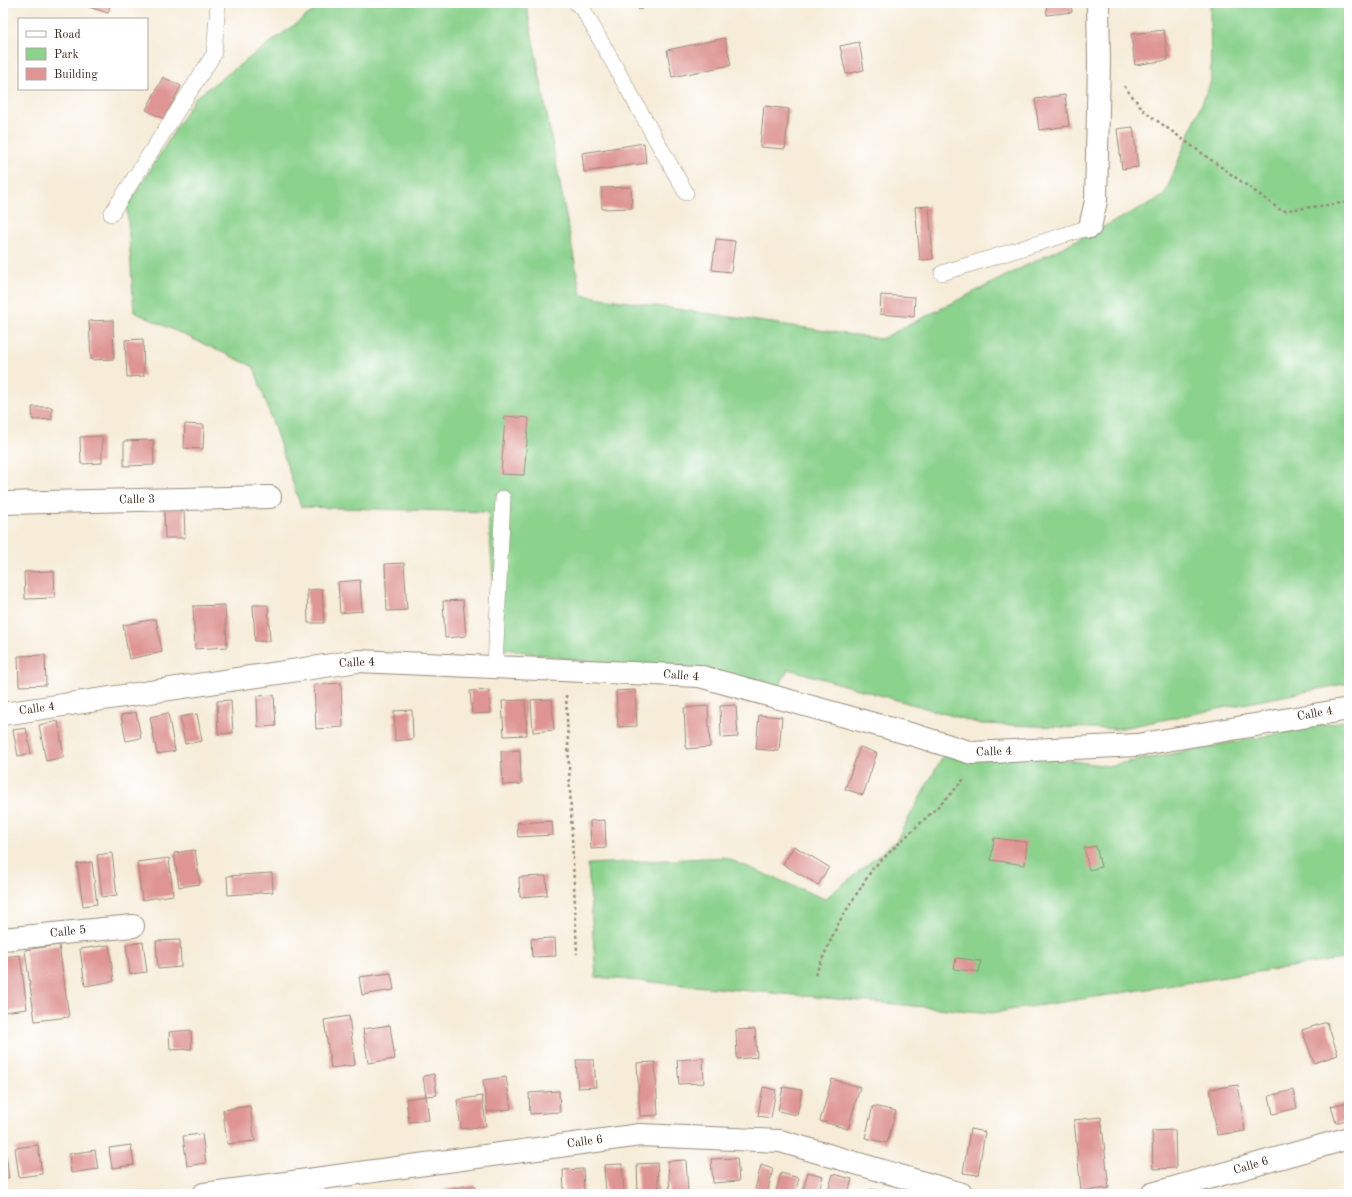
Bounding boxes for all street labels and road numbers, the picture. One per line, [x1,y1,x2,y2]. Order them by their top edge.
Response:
street label: Calle 3 [119,494,155,506]
street label: Calle 4 [339,656,375,670]
street label: Calle 4 [662,669,700,683]
street label: Calle 4 [18,701,56,717]
street label: Calle 4 [1296,705,1334,723]
street label: Calle 4 [976,745,1012,759]
street label: Calle 5 [49,923,87,940]
street label: Calle 6 [566,1134,604,1150]
street label: Calle 6 [1232,1155,1270,1177]

